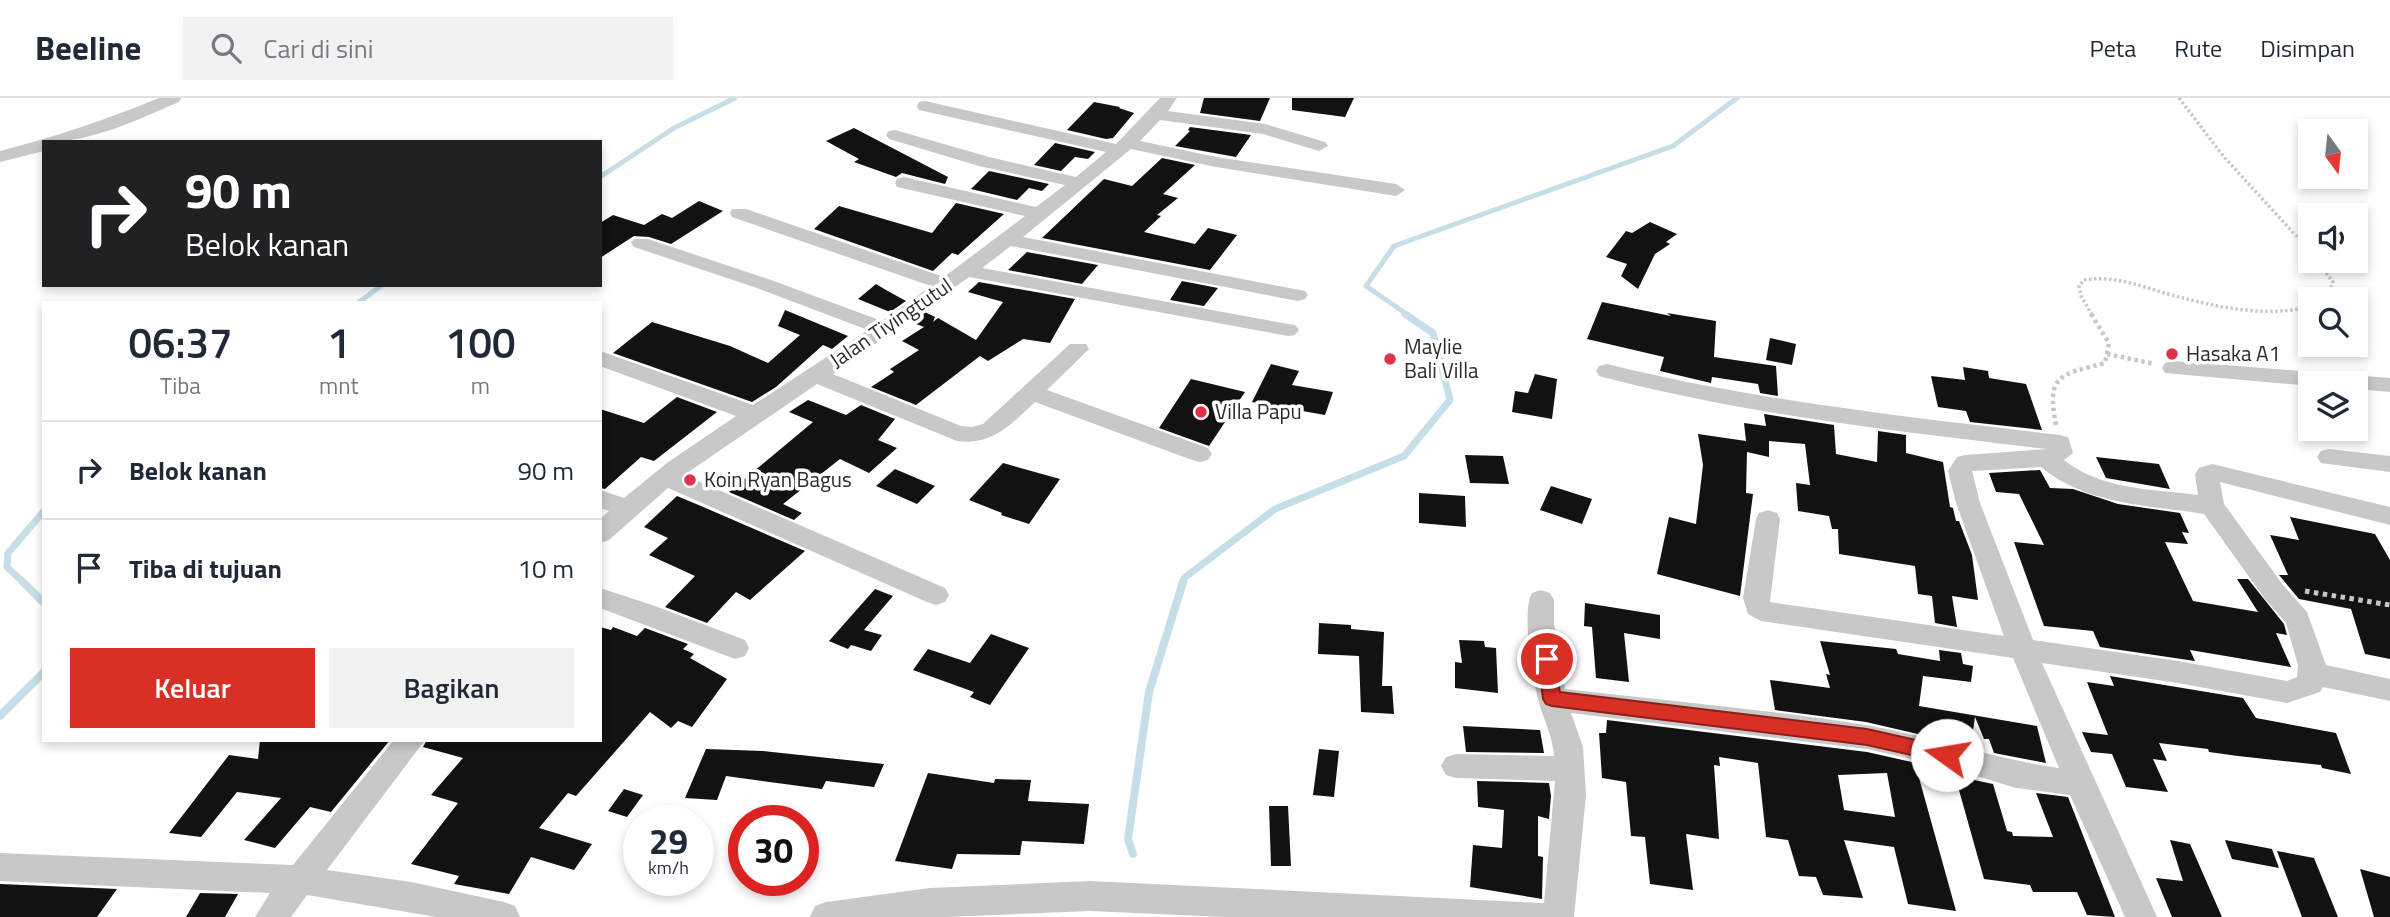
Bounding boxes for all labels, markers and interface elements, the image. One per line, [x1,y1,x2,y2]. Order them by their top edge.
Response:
search box [183,17,673,80]
text: Beeline [35,23,141,73]
icon: search [207,29,245,67]
text: Cari di sini [263,29,373,68]
text: Peta [2090,30,2136,66]
text: Rute [2174,30,2222,66]
text: Disimpan [2260,30,2355,66]
north arrow [2298,119,2368,189]
map controls [2298,119,2368,441]
text: 90 m [185,152,292,227]
icon: right [70,168,161,259]
button: sound [2298,203,2368,273]
text: Belok kanan [185,220,349,268]
street label: Jalan Tiyingtutul [823,269,958,375]
button: search [2298,287,2368,357]
text: 06:37 [128,310,233,374]
text: 1 [327,310,351,374]
text: 100 [445,310,516,374]
place label: Maylie Bali Villa [1404,330,1479,386]
place label: Hasaka A1 [2186,337,2280,369]
marker: Hasaka A1 [2164,346,2180,362]
marker: Maylie Bali Villa [1382,351,1398,367]
text: Tiba [160,368,201,403]
text: mnt [319,368,359,403]
text: m [471,368,490,403]
button: layers [2298,371,2368,441]
place label: Villa Papu [1215,395,1302,427]
marker: Villa Papu [1193,404,1209,420]
icon: right [70,451,108,489]
text: Belok kanan [129,451,267,490]
text: 90 m [517,451,574,490]
place label: Koin Ryan Bagus [704,463,852,495]
marker: Koin Ryan Bagus [682,472,698,488]
icon: arrive [70,549,108,587]
text: Tiba di tujuan [129,549,282,588]
text: 10 m [517,549,574,588]
pin [1517,629,1577,689]
icon: arrive [1528,640,1566,678]
button: Keluar [70,648,315,728]
button: Bagikan [329,648,574,728]
position arrow [1910,718,1984,792]
speed limit sign: 30 [728,805,819,896]
text: 29 [649,814,688,868]
text: km/h [648,854,689,881]

